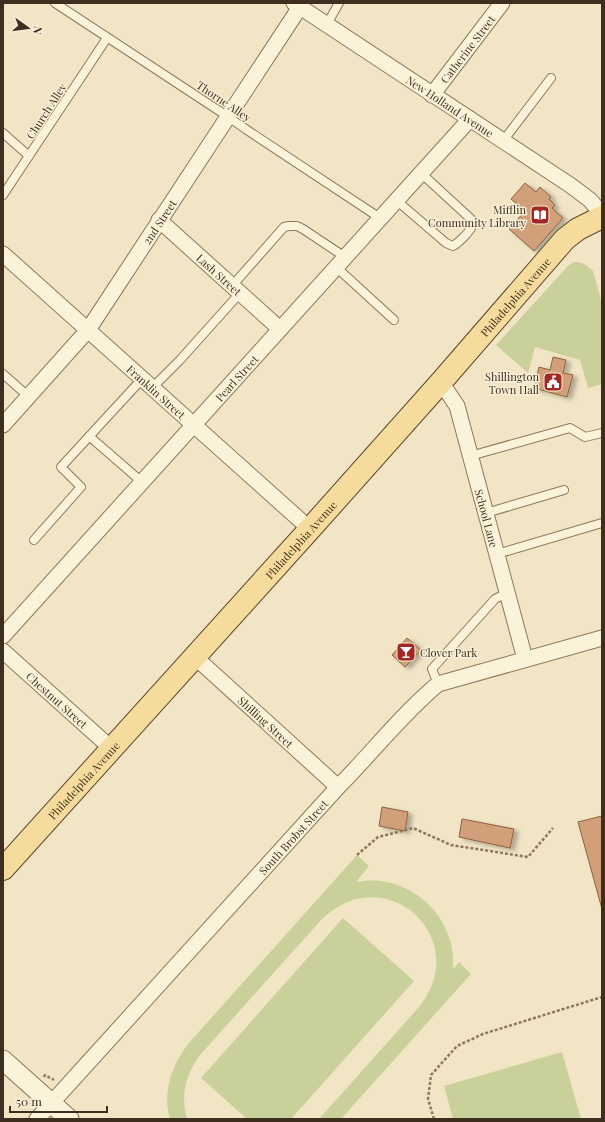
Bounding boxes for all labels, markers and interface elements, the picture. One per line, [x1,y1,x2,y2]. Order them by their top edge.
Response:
north arrow [8,8,48,48]
street label: Catherine Street [436,12,498,86]
text: N [30,25,46,36]
street label: New Holland Avenue [404,72,497,140]
street label: Thorne Alley [194,77,255,125]
street label: Church Alley [22,80,70,142]
street label: 2nd Street [139,196,179,247]
place label: Mifflin Community Library [428,202,526,230]
library icon: Mifflin Community Library [529,204,551,226]
street label: Lash Street [193,250,245,298]
street label: Philadelphia Avenue [477,254,554,339]
street label: Pearl Street [211,351,261,404]
street label: Franklin Street [124,361,189,422]
place label: Shillington Town Hall [485,369,539,397]
public building icon: Shillington Town Hall [542,371,564,393]
street label: School Lane [472,487,502,549]
street label: Philadelphia Avenue [261,497,340,582]
bar icon: Clover Park [395,641,417,663]
place label: Clover Park [420,645,477,660]
street label: Chestnut Street [23,668,91,731]
street label: Shilling Street [235,693,297,751]
street label: Philadelphia Avenue [44,737,123,822]
street label: South Brobst Street [255,796,331,877]
scale bar [10,1088,107,1114]
text: 50 m [16,1093,42,1109]

